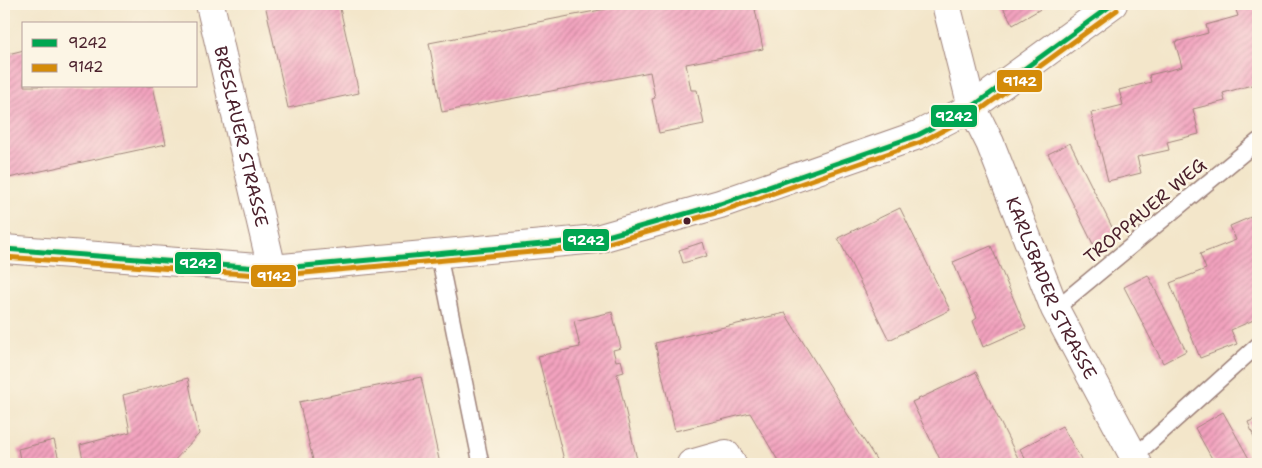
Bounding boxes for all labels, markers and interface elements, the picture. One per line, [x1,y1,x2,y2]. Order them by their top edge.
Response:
legend [22,22,198,88]
text: 9242 [68,33,107,53]
street label: BRESLAUER STRASSE [208,44,274,229]
text: 9142 [68,57,104,77]
line badge: 9142 [996,69,1043,93]
text: 9142 [1003,72,1037,90]
line badge: 9242 [930,104,978,128]
text: 9242 [935,107,973,125]
street label: TROPPAUER WEG [1079,153,1211,269]
street label: KARLSBADER STRASSE [1000,193,1103,384]
unlabelled marker [682,216,692,226]
line badge: 9242 [562,228,610,252]
text: 9242 [567,231,605,249]
line badge: 9242 [174,251,222,275]
text: 9242 [179,254,217,272]
line badge: 9142 [250,264,297,288]
text: 9142 [257,267,291,285]

